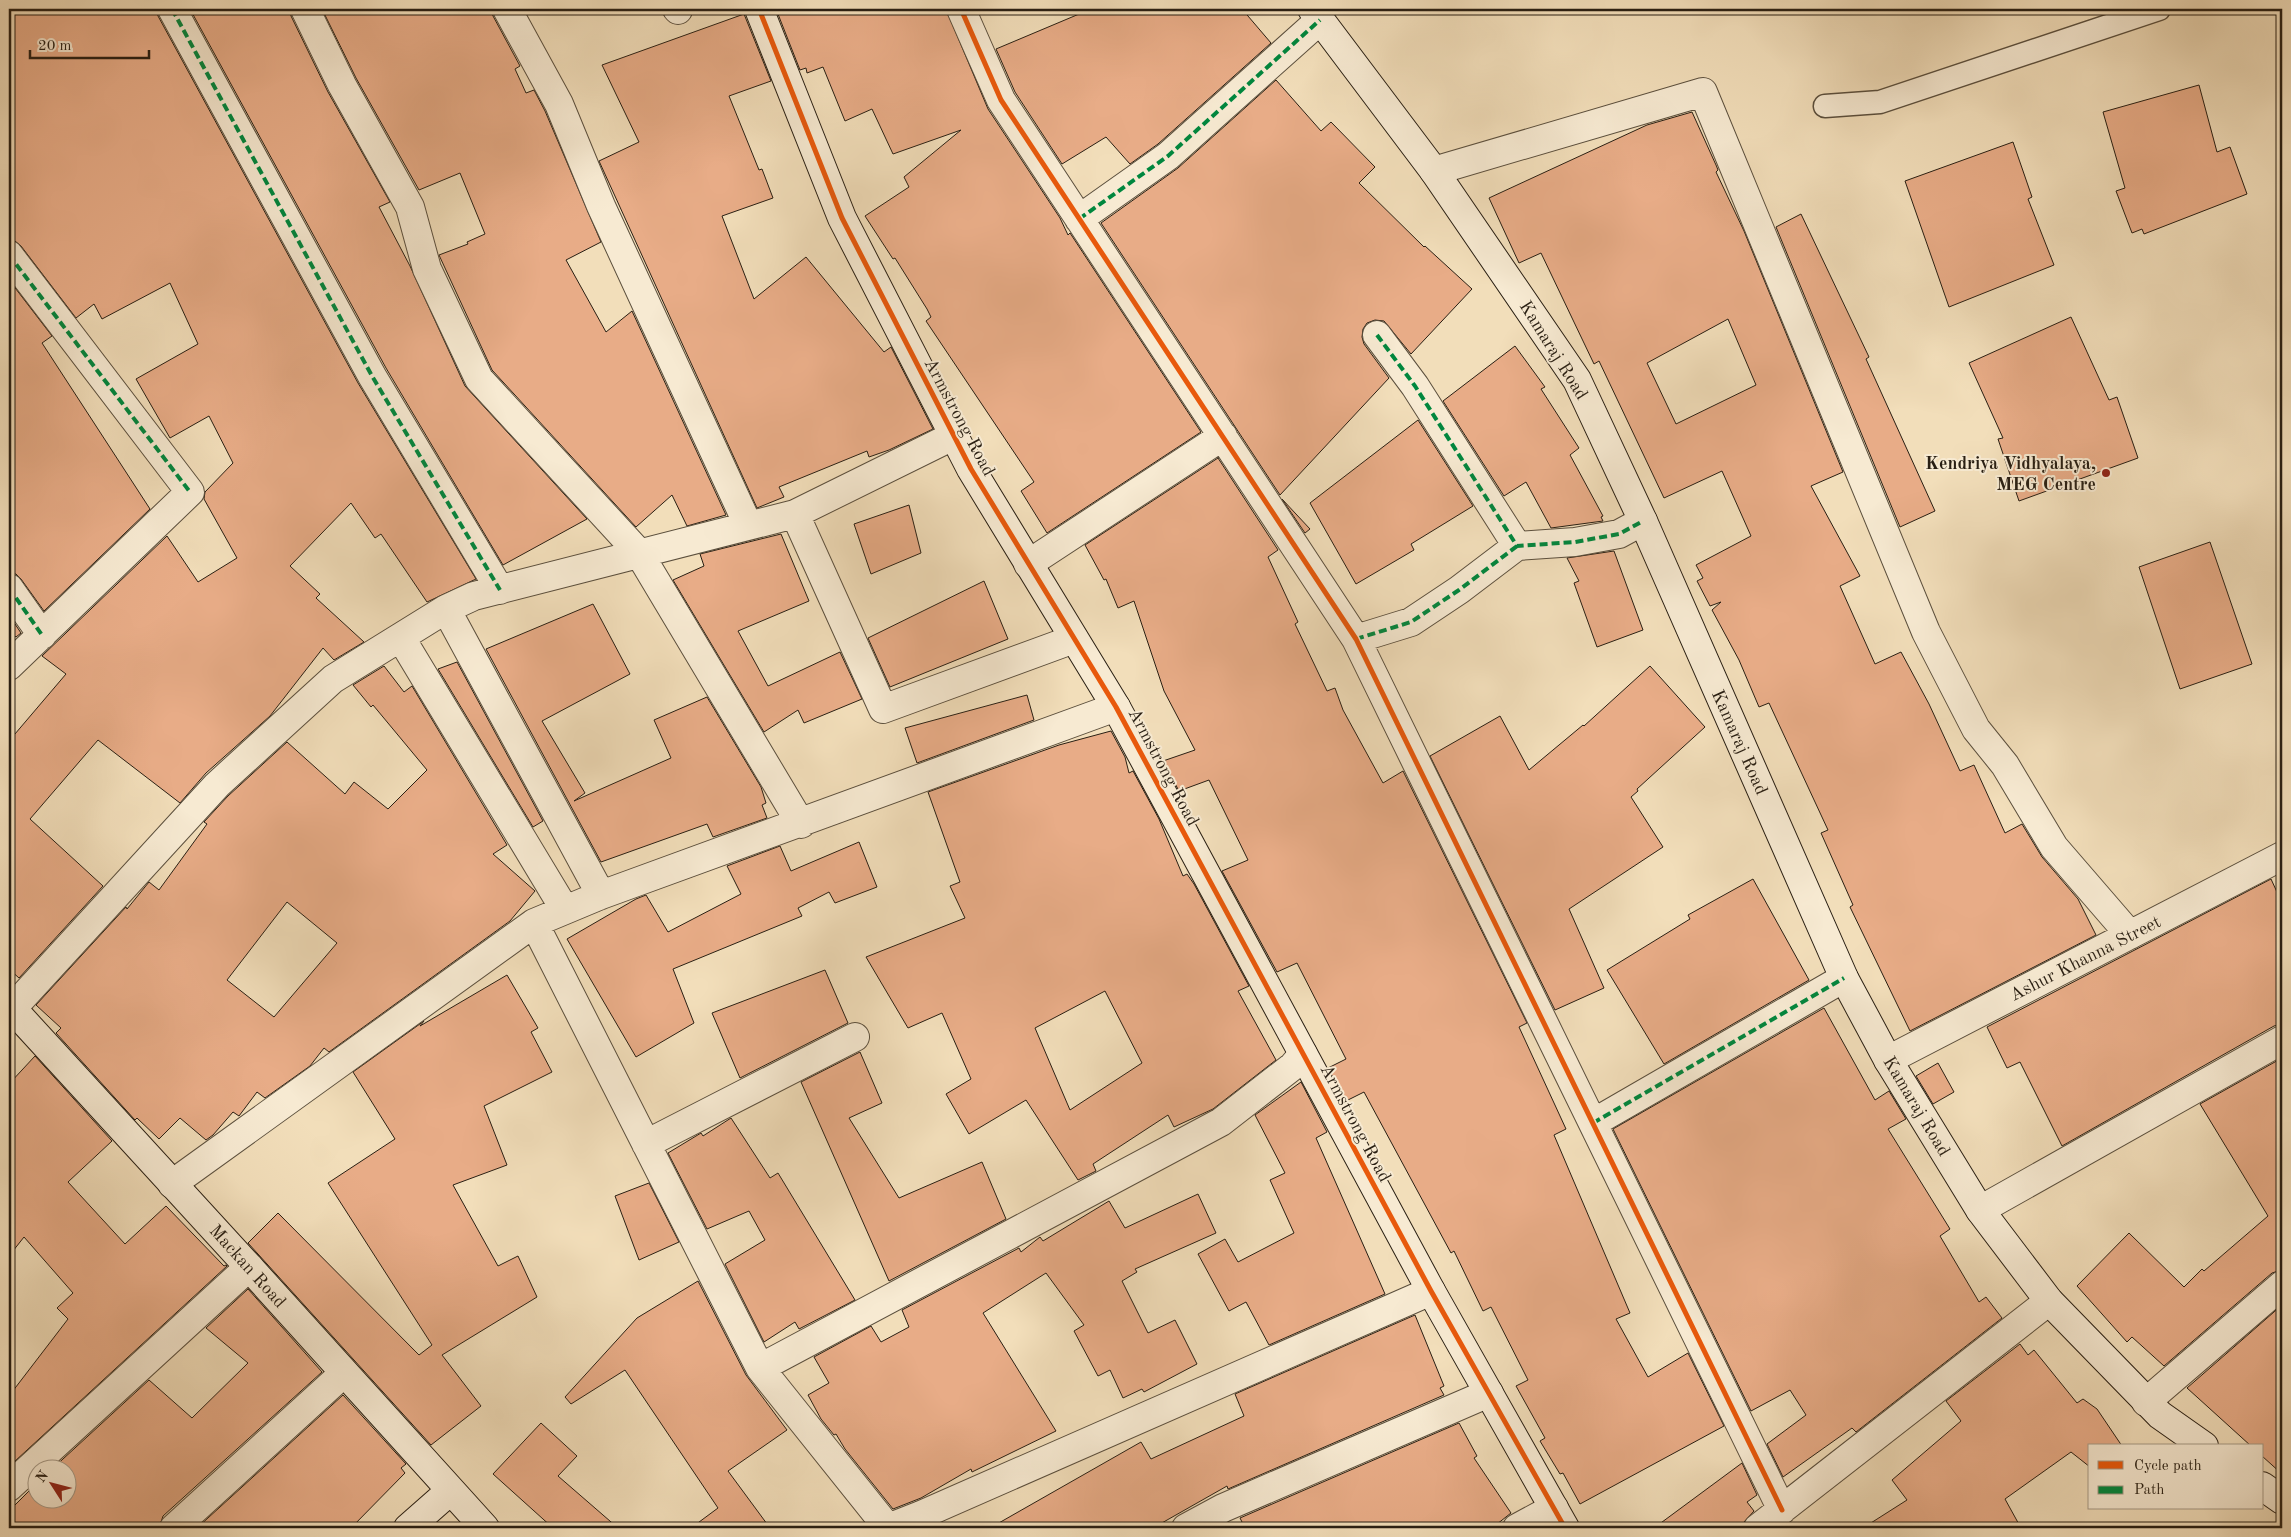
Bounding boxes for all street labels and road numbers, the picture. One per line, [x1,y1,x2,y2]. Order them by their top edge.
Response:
street label: Kamaraj Road [1516,298,1591,403]
street label: Armstrong Road [921,356,998,479]
street label: Kamaraj Road [1708,687,1770,798]
street label: Armstrong Road [1125,706,1202,829]
street label: Ashur Khanna Street [2007,913,2164,1005]
street label: Kamaraj Road [1879,1054,1953,1160]
street label: Armstrong Road [1317,1062,1394,1185]
street label: Mackan Road [205,1222,289,1312]

